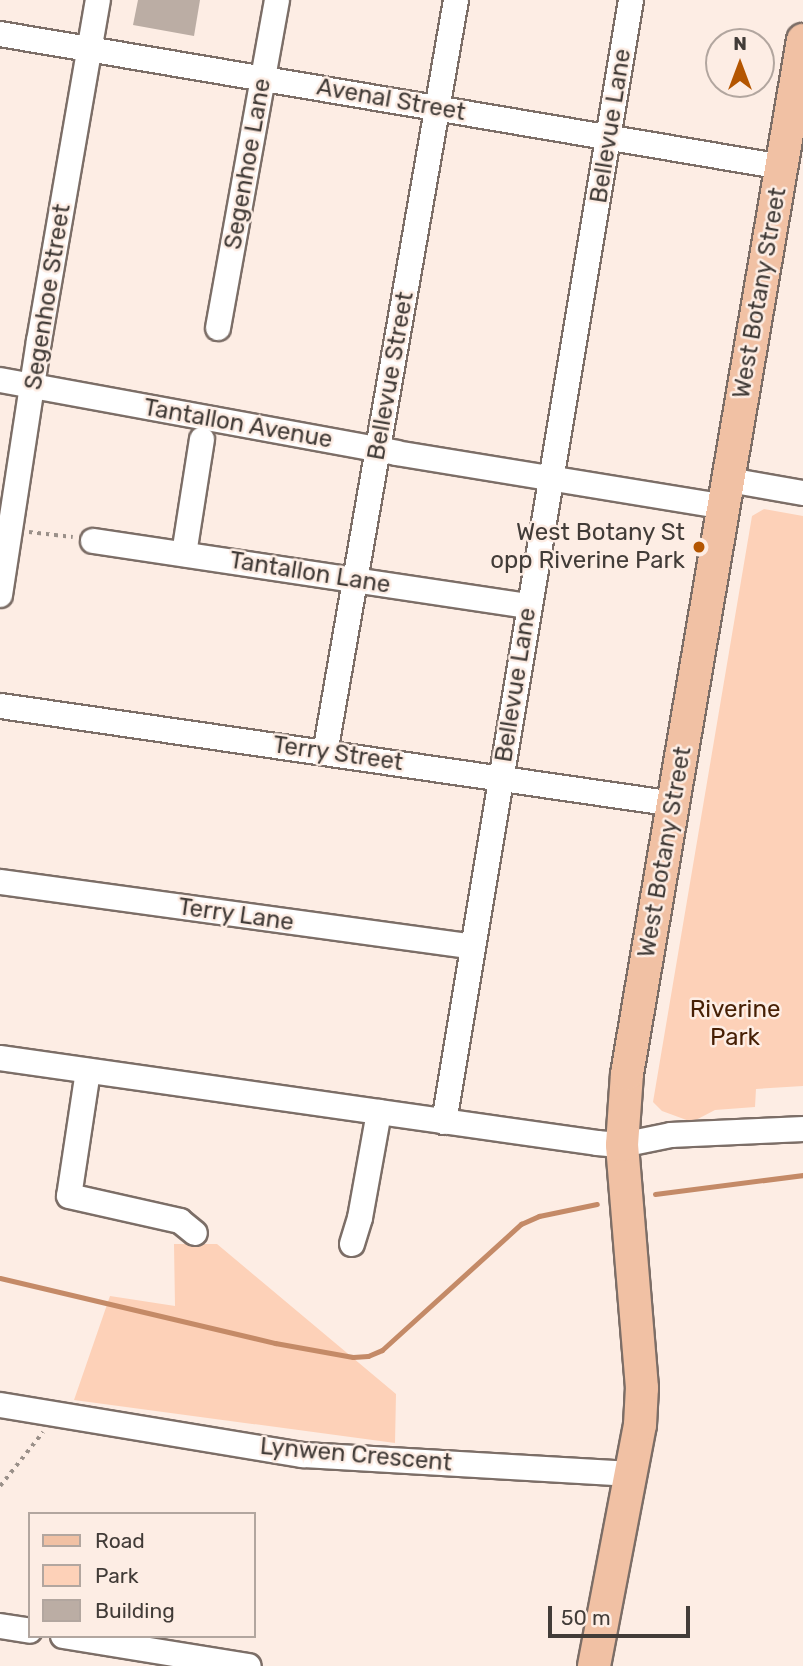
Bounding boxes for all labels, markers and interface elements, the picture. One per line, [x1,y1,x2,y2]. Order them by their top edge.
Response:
north arrow [705,28,775,98]
text: N [733,32,747,55]
street label: Bellevue Lane [585,47,637,205]
street label: Avenal Street [314,73,468,127]
street label: Segenhoe Lane [219,76,277,252]
street label: West Botany Street [727,185,793,401]
street label: Segenhoe Street [19,202,77,392]
street label: Bellevue Street [362,289,420,463]
street label: Tantallon Avenue [141,393,335,455]
place label: West Botany St opp Riverine Park [490,519,685,575]
marker: West Botany St opp Riverine Park [691,539,707,555]
street label: Tantallon Lane [227,546,393,600]
street label: Bellevue Lane [490,606,542,764]
street label: Terry Street [271,731,405,777]
street label: West Botany Street [632,744,698,960]
street label: Terry Lane [176,893,296,937]
park label: Riverine Park [690,996,780,1052]
street label: Lynwen Crescent [259,1432,453,1478]
legend [28,1512,256,1638]
text: Road [95,1528,145,1553]
text: Park [95,1563,139,1588]
scale bar [551,1592,693,1636]
text: Building [95,1598,175,1623]
text: 50 m [561,1605,611,1630]

